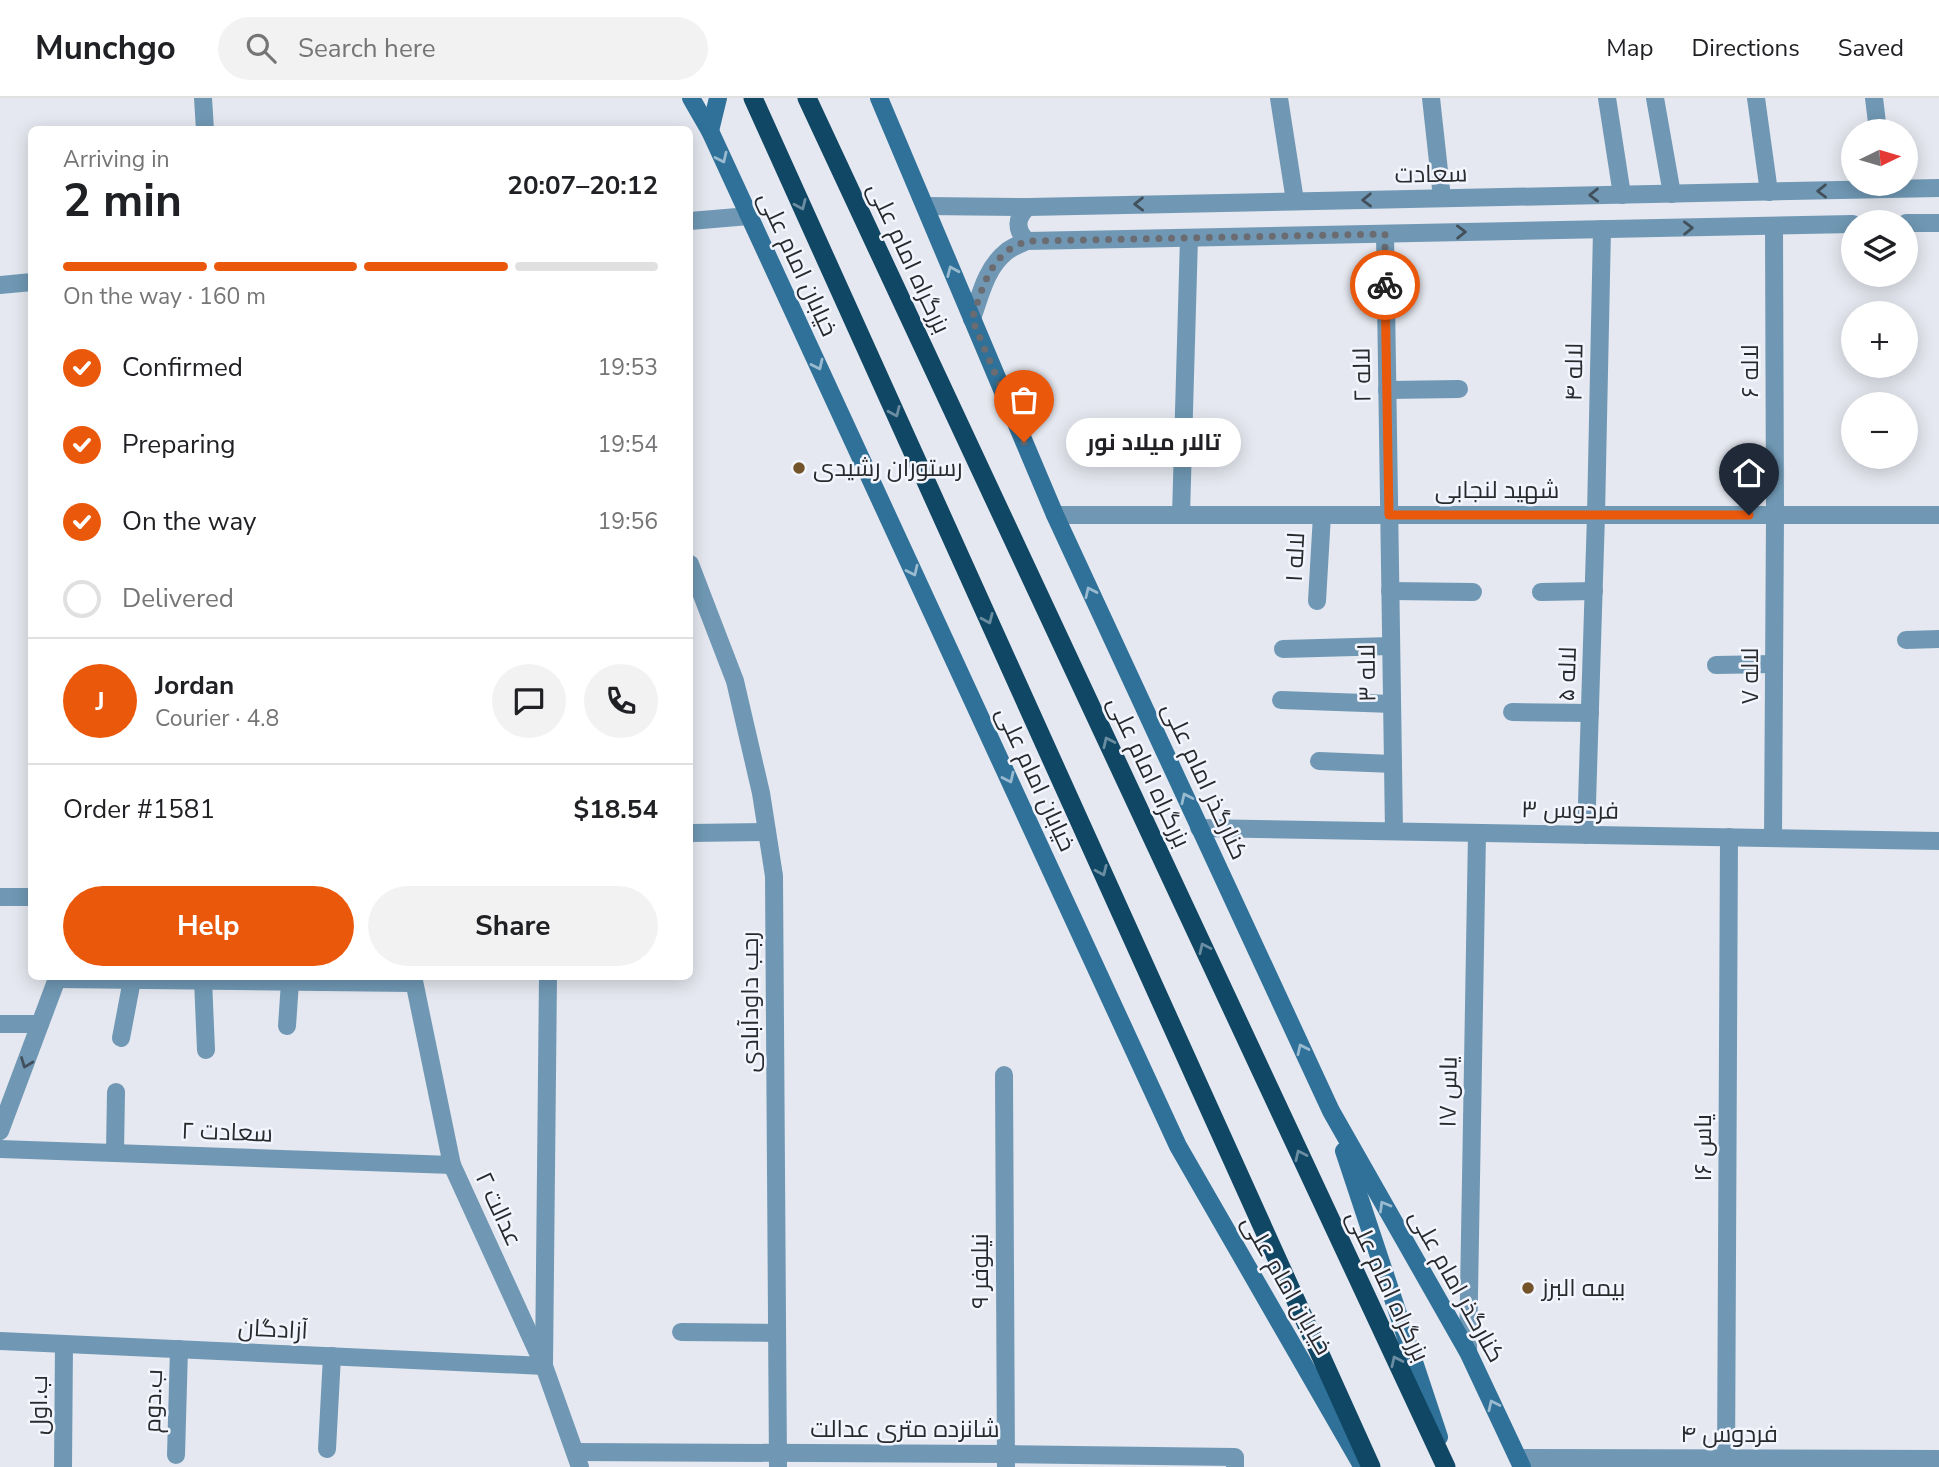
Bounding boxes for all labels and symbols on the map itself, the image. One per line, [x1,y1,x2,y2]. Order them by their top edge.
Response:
north arrow [1841,119,1918,196]
one-way arrow [714,151,728,164]
street label: سعادت [1394,157,1468,191]
street label: بزرگراه امام علی [860,177,958,339]
one-way arrow [1816,183,1827,198]
street label: خیابان امام علی [751,187,845,341]
one-way arrow [1589,187,1599,203]
one-way arrow [1361,192,1372,208]
one-way arrow [1134,197,1145,212]
one-way arrow [793,198,807,210]
one-way arrow [1683,220,1694,235]
one-way arrow [1456,224,1467,240]
courier [1350,250,1420,320]
one-way arrow [946,265,960,278]
street label: لاله ۴ [1557,343,1591,401]
street label: لاله ۶ [1734,344,1766,398]
street label: لاله ۲ [1346,347,1378,403]
one-way arrow [810,358,824,370]
pin [994,370,1054,442]
one-way arrow [887,405,901,417]
callout: تالار میلاد نور [1066,418,1241,466]
pin [1719,443,1779,515]
place label: رستوران رشیدی [813,452,963,484]
marker: رستوران رشیدی [791,460,807,476]
street label: شهید لنجابی [1435,474,1559,506]
street label: لاله ۱ [1278,531,1312,583]
one-way arrow [905,564,919,577]
one-way arrow [1084,587,1098,599]
one-way arrow [980,612,994,625]
street label: لاله ۳ [1350,644,1384,702]
street label: لاله ۵ [1550,646,1584,702]
street label: لاله ۷ [1734,647,1766,705]
street label: بزرگراه امام علی [1100,691,1198,853]
street label: کنارگذر امام علی [1155,697,1255,865]
street label: خیابان امام علی [989,702,1083,856]
one-way arrow [1102,737,1116,749]
one-way arrow [1000,771,1014,783]
one-way arrow [1180,793,1194,806]
street label: فردوس ۳ [1521,793,1619,827]
one-way arrow [1094,864,1108,877]
street label: رجب داودآبادی [734,931,766,1073]
one-way arrow [1198,943,1212,955]
one-way arrow [1296,1044,1310,1057]
street label: یاس ۱۷ [1431,1056,1465,1128]
one-way arrow [20,1057,34,1069]
street label: سعادت ۲ [181,1114,273,1150]
street label: یاس ۱۶ [1687,1114,1719,1182]
one-way arrow [1294,1149,1308,1162]
street label: عدالت ۲ [468,1167,530,1251]
one-way arrow [1379,1200,1392,1213]
street label: کنارگذر امام علی [1402,1204,1512,1368]
street label: بزرگراه امام علی [1339,1205,1437,1367]
street label: خیابان امام علی [1234,1209,1340,1361]
street label: نیلوفر ۹ [964,1233,996,1309]
place label: بیمه البرز [1540,1272,1625,1304]
marker: بیمه البرز [1520,1280,1536,1296]
street label: آزادگان [237,1311,309,1347]
one-way arrow [1390,1356,1404,1368]
street label: ب.دوم [136,1368,170,1434]
street label: ب.اول [23,1375,55,1435]
one-way arrow [1487,1400,1501,1412]
street label: شانزده متری عدالت [810,1413,1000,1445]
street label: فردوس ۴ [1680,1418,1778,1450]

